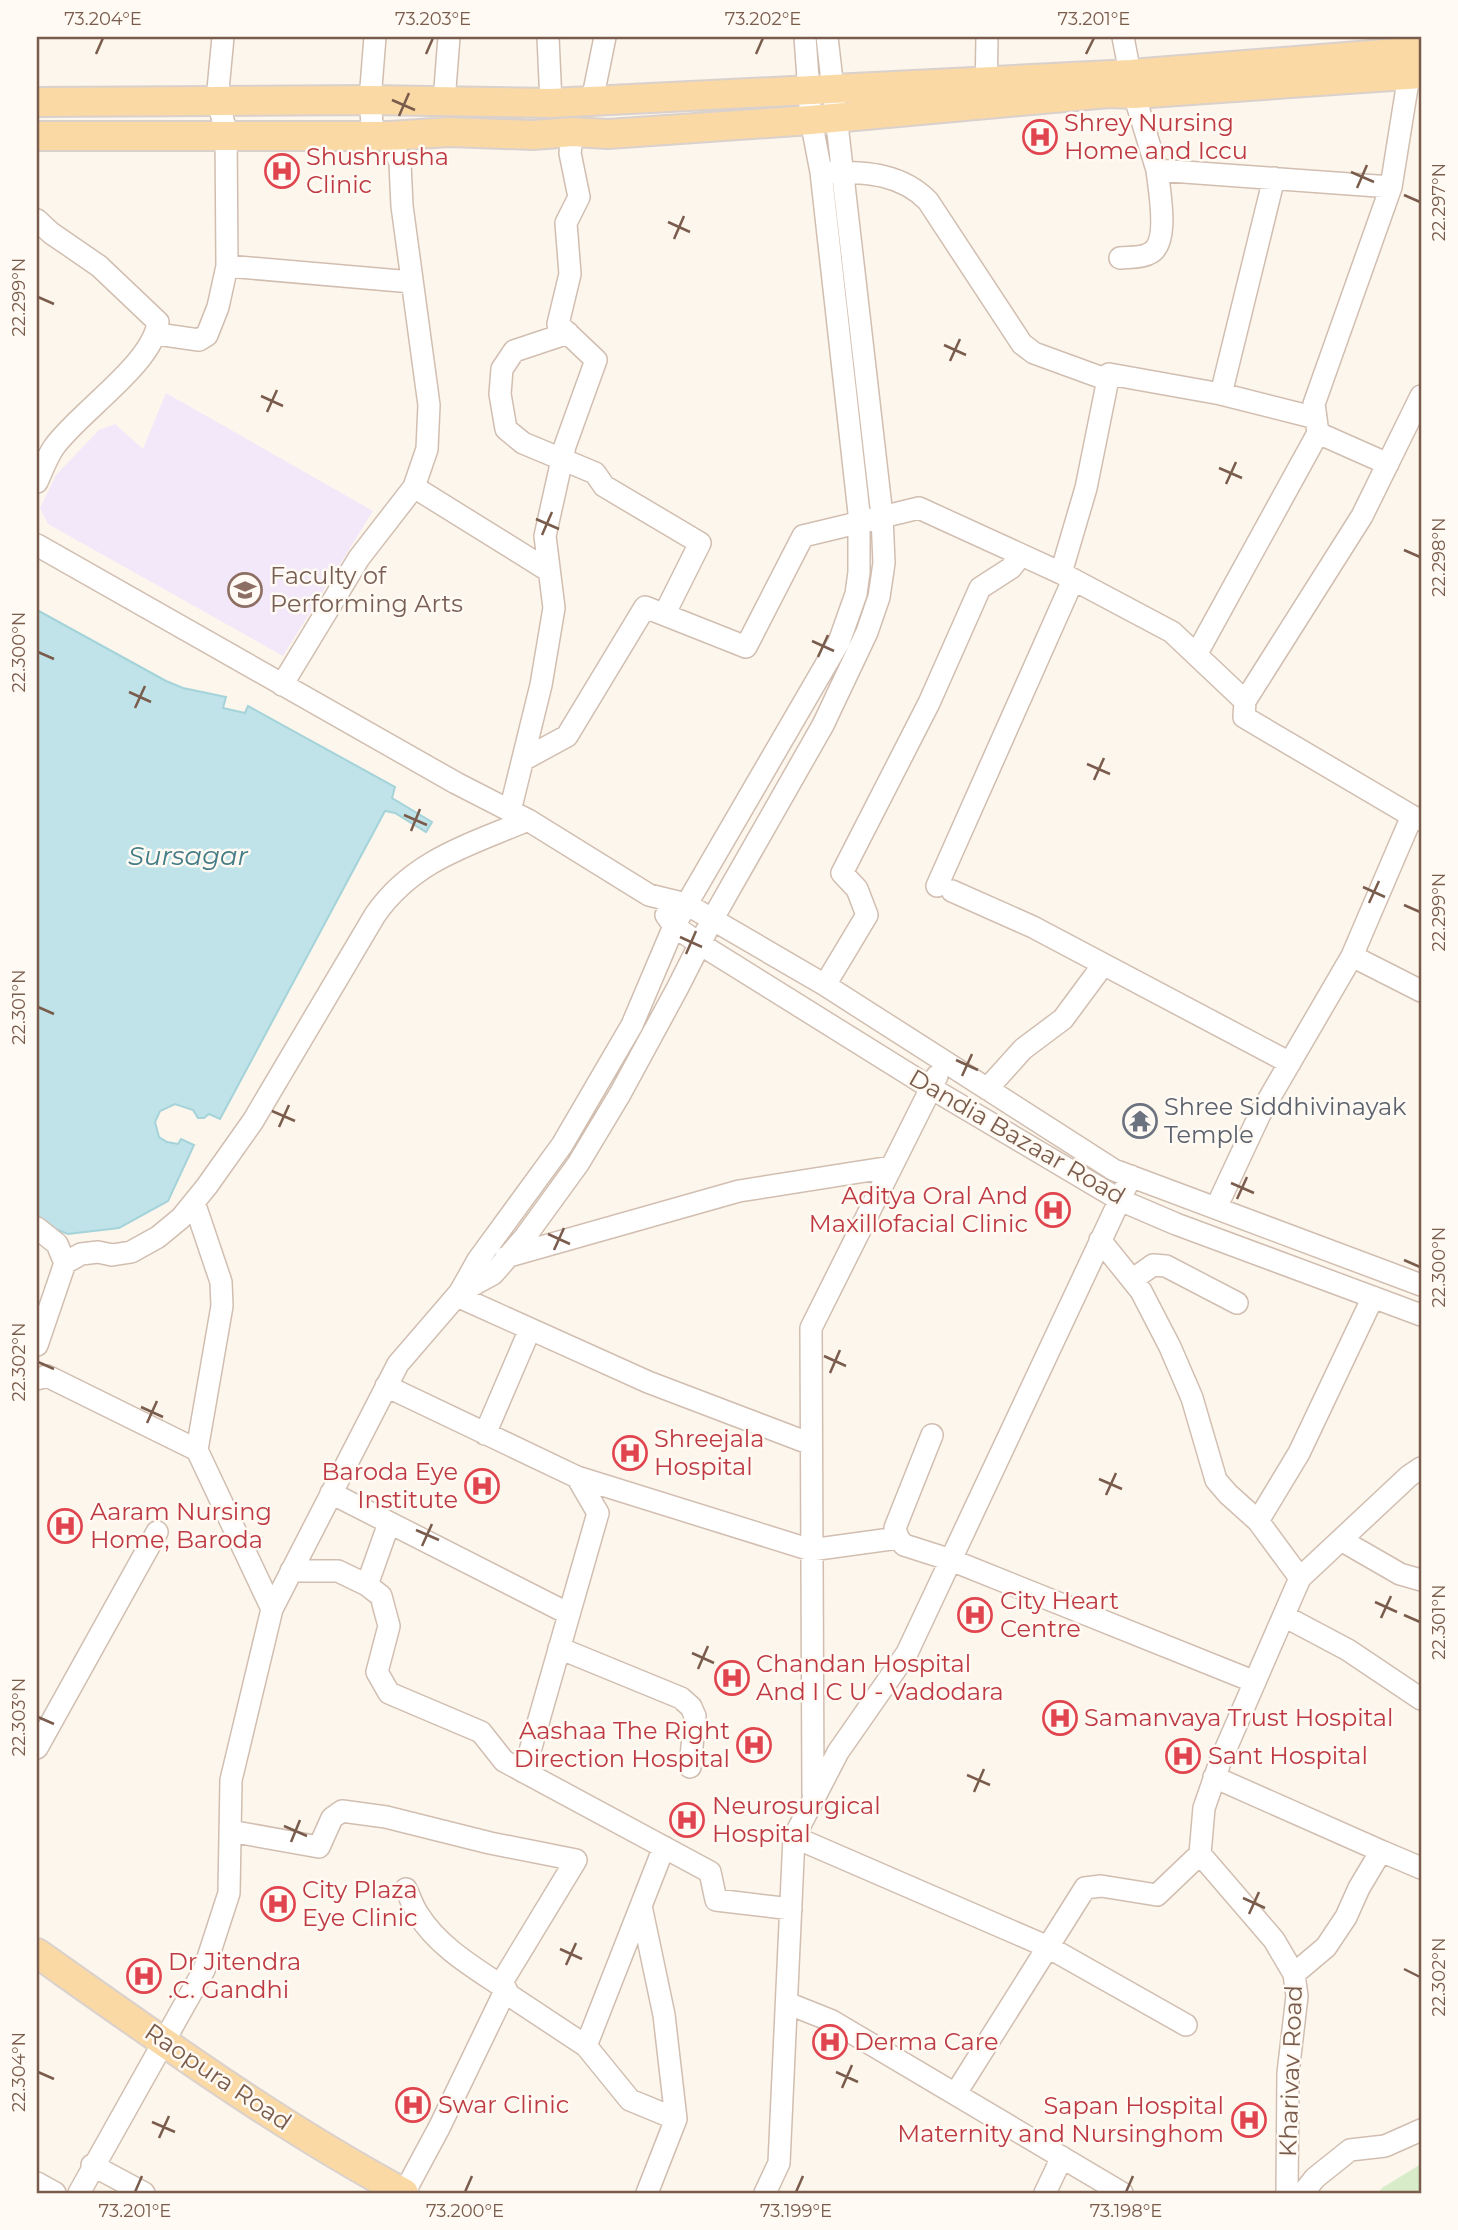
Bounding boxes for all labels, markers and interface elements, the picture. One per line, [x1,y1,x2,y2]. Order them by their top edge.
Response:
text: 73.204°E [64,8,142,30]
text: 73.203°E [395,8,471,30]
text: 73.202°E [725,8,801,30]
text: 73.201°E [1058,8,1130,30]
place label: Shrey Nursing Home and Iccu [1064,108,1248,165]
hospital icon: Shrey Nursing Home and Iccu [1021,118,1059,156]
place label: Shushrusha Clinic [306,142,449,199]
hospital icon: Shushrusha Clinic [263,152,301,190]
text: 22.297°N [1428,163,1450,241]
text: 22.299°N [8,258,30,337]
text: 22.298°N [1428,517,1450,597]
place label: Faculty of Performing Arts [270,561,463,618]
school or university icon: Faculty of Performing Arts [226,571,264,609]
text: 22.300°N [8,612,30,692]
water label: Sursagar [128,840,249,872]
text: 22.299°N [1428,873,1450,952]
text: 22.301°N [8,969,30,1045]
street label: Dandia Bazaar Road [904,1063,1131,1210]
place label: Shree Siddhivinayak Temple [1164,1092,1407,1149]
temple icon: Shree Siddhivinayak Temple [1121,1102,1159,1140]
place label: Aditya Oral And Maxillofacial Clinic [809,1181,1028,1238]
hospital icon: Aditya Oral And Maxillofacial Clinic [1034,1191,1072,1229]
text: 22.300°N [1428,1227,1450,1307]
text: 22.302°N [8,1322,30,1402]
place label: Shreejala Hospital [654,1424,764,1481]
hospital icon: Shreejala Hospital [611,1434,649,1472]
place label: Baroda Eye Institute [321,1457,458,1514]
hospital icon: Baroda Eye Institute [463,1467,501,1505]
place label: Aaram Nursing Home, Baroda [90,1497,272,1554]
hospital icon: Aaram Nursing Home, Baroda [46,1507,84,1545]
text: 22.301°N [1428,1584,1450,1660]
place label: City Heart Centre [1000,1586,1119,1643]
hospital icon: City Heart Centre [956,1596,994,1634]
place label: Chandan Hospital And I C U - Vadodara [756,1649,1004,1706]
hospital icon: Chandan Hospital And I C U - Vadodara [713,1659,751,1697]
text: 22.303°N [8,1678,30,1756]
hospital icon: Samanvaya Trust Hospital [1041,1699,1079,1737]
place label: Samanvaya Trust Hospital [1084,1703,1393,1732]
place label: Aashaa The Right Direction Hospital [514,1716,730,1773]
hospital icon: Aashaa The Right Direction Hospital [735,1726,773,1764]
hospital icon: Sant Hospital [1164,1737,1202,1775]
place label: Sant Hospital [1208,1741,1368,1770]
place label: Neurosurgical Hospital [712,1791,881,1848]
hospital icon: Neurosurgical Hospital [668,1801,706,1839]
place label: City Plaza Eye Clinic [302,1875,418,1932]
hospital icon: City Plaza Eye Clinic [259,1885,297,1923]
text: 22.302°N [1428,1937,1450,2017]
place label: Dr Jitendra .C. Gandhi [168,1947,301,2004]
hospital icon: Dr Jitendra .C. Gandhi [125,1957,163,1995]
street label: Kharivav Road [1273,1985,1308,2157]
street label: Raopura Road [139,2017,297,2136]
hospital icon: Derma Care [811,2023,849,2061]
place label: Derma Care [854,2027,998,2056]
text: 22.304°N [8,2032,30,2112]
hospital icon: Swar Clinic [394,2086,432,2124]
place label: Swar Clinic [438,2090,569,2119]
place label: Sapan Hospital Maternity and Nursinghom [897,2091,1224,2148]
hospital icon: Sapan Hospital Maternity and Nursinghom [1230,2101,1268,2139]
text: 73.201°E [99,2200,171,2222]
text: 73.200°E [426,2200,504,2222]
text: 73.199°E [760,2200,832,2222]
text: 73.198°E [1090,2200,1162,2222]

